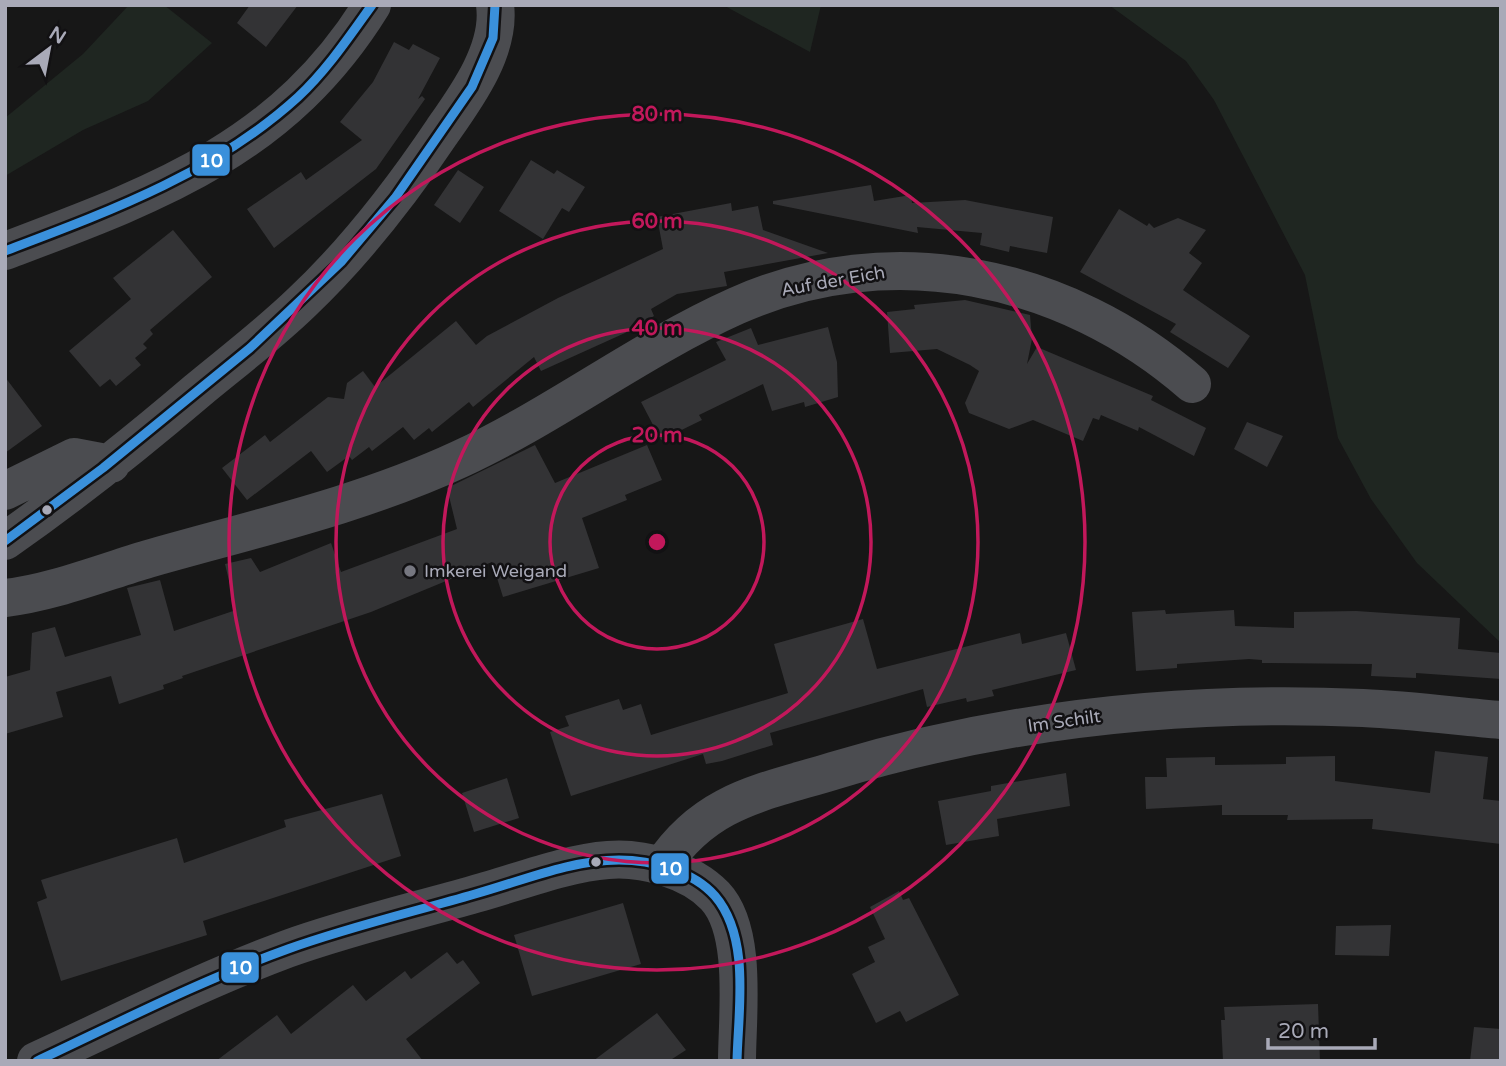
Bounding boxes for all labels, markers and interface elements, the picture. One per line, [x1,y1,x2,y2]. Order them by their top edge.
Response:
north arrow [14,14,84,84]
text: N [45,22,70,49]
text: 80 m [631,102,683,127]
line badge: 10 [191,143,231,177]
text: 10 [199,150,223,172]
text: 60 m [631,209,683,234]
street label: Auf der Eich [779,261,887,301]
text: 40 m [631,316,683,341]
text: 20 m [631,423,683,448]
unlabelled marker [40,503,54,517]
centre of rings [645,530,669,554]
place label: Imkerei Weigand [424,560,567,582]
marker: Imkerei Weigand [402,563,418,579]
street label: Im Schilt [1026,705,1102,737]
line badge: 10 [650,852,690,885]
unlabelled marker [589,855,603,869]
text: 10 [658,858,682,880]
line badge: 10 [220,951,260,984]
text: 10 [228,957,252,979]
scale bar [1268,1006,1375,1050]
text: 20 m [1278,1019,1329,1044]

